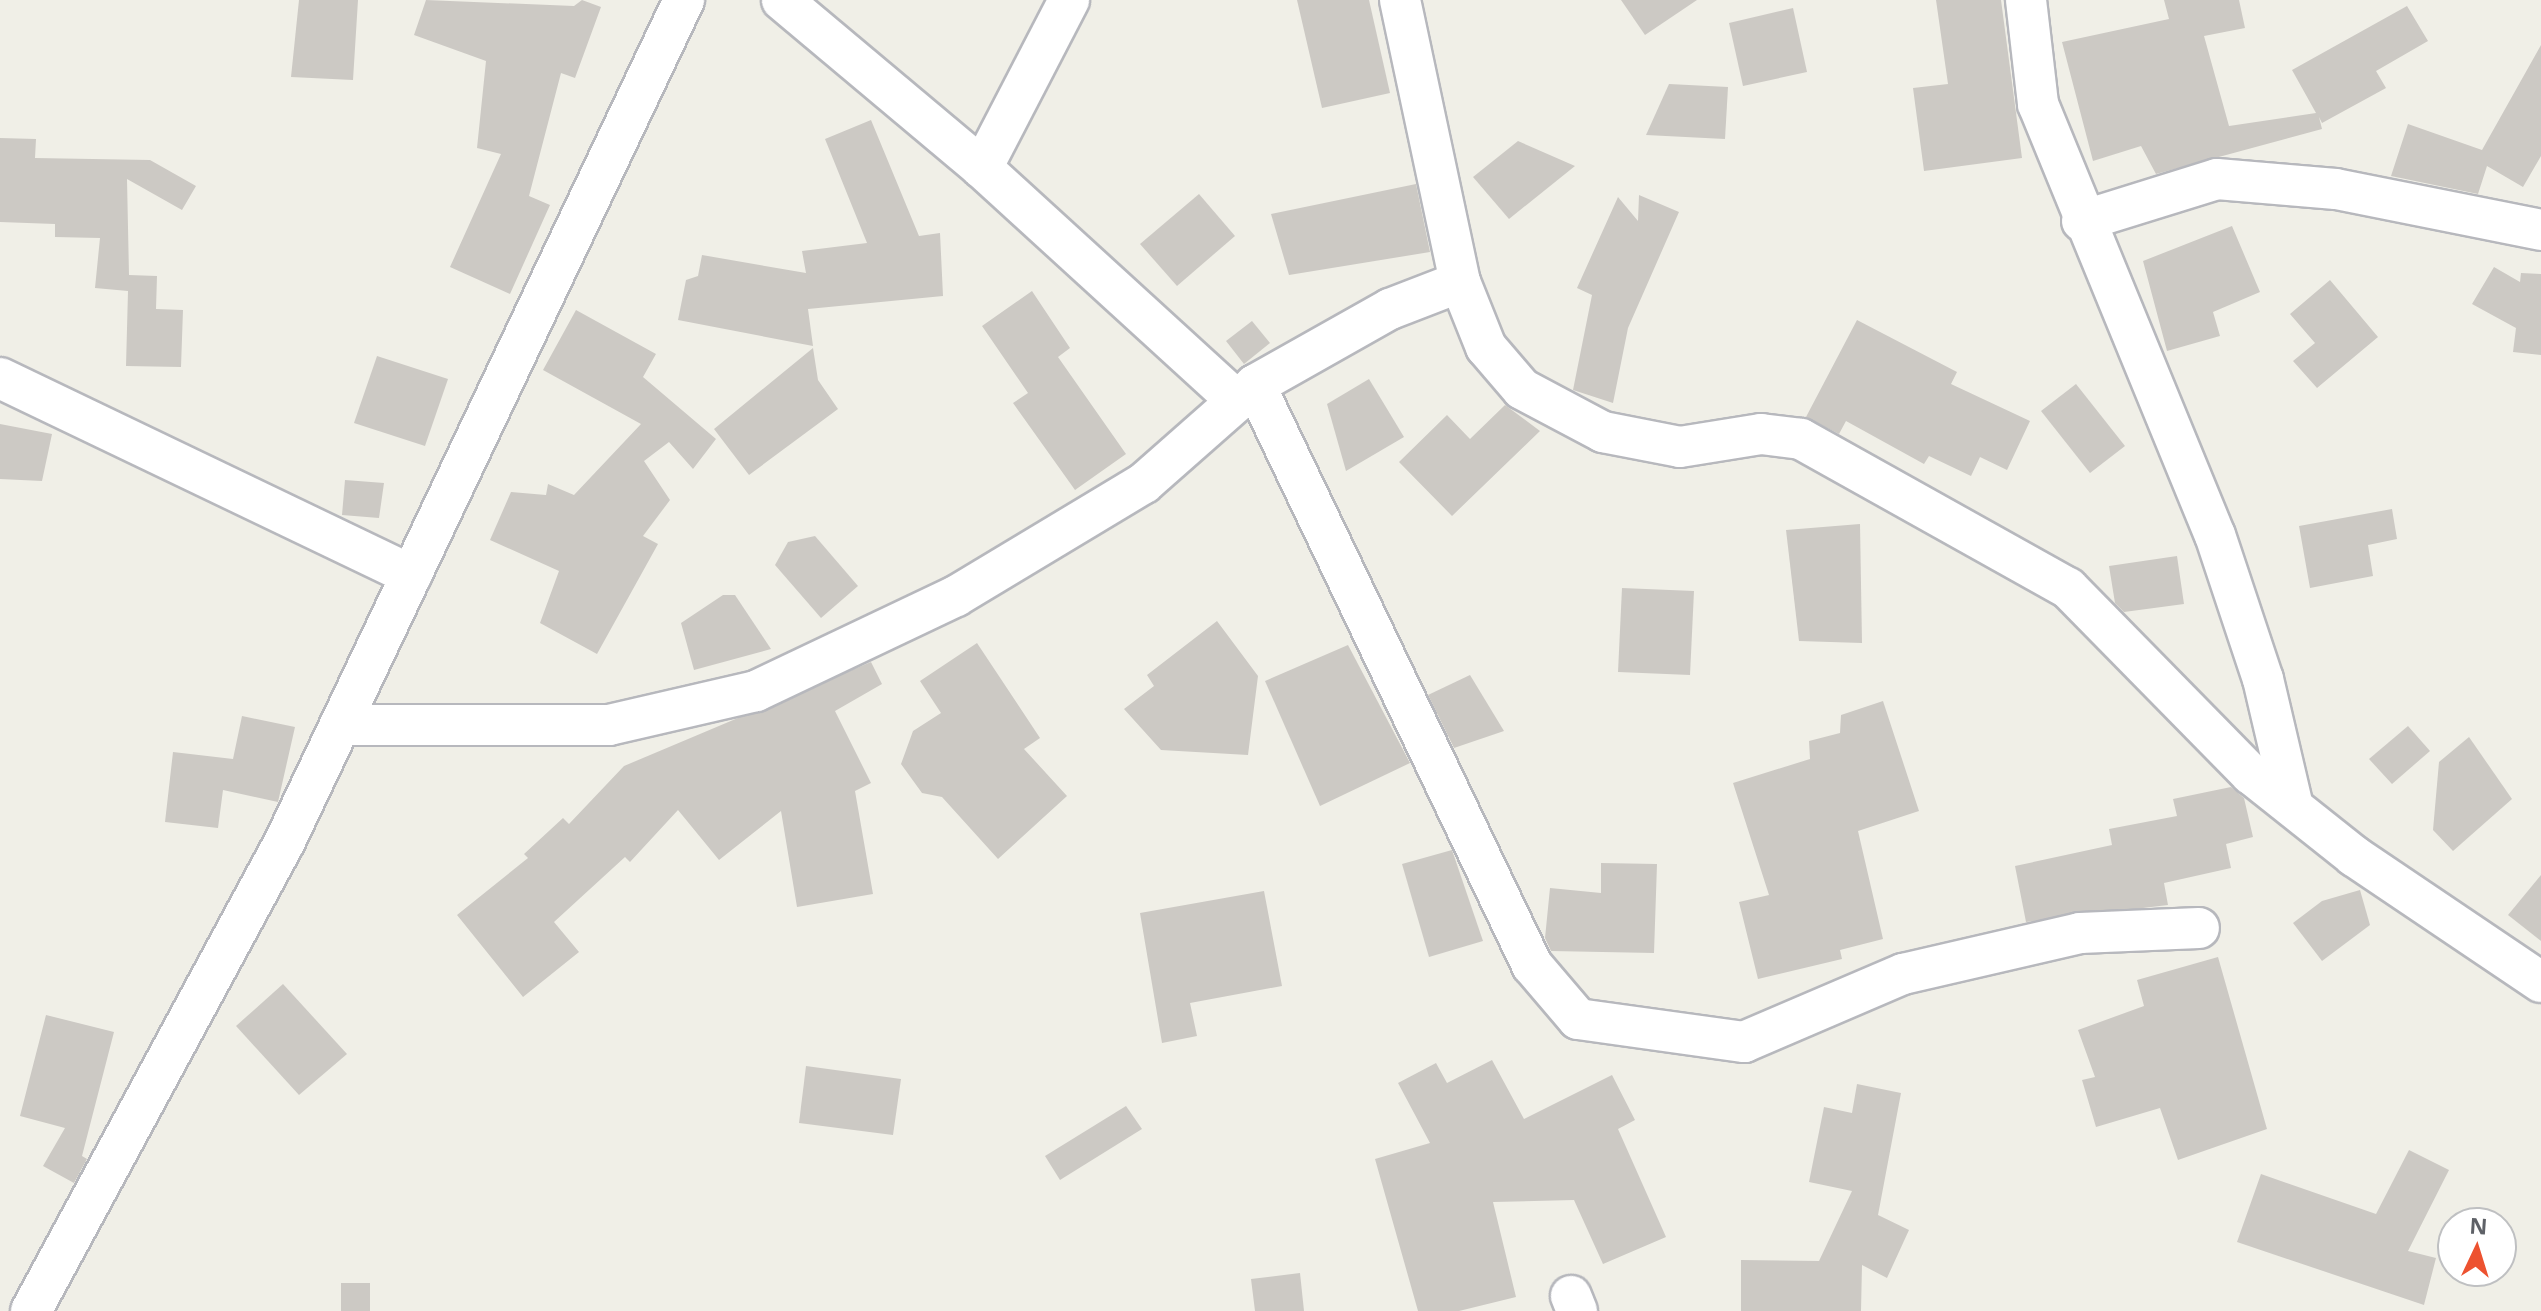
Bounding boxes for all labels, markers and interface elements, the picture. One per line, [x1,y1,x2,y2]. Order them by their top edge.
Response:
north arrow [2437,1207,2517,1287]
text: N [2469,1209,2488,1241]

